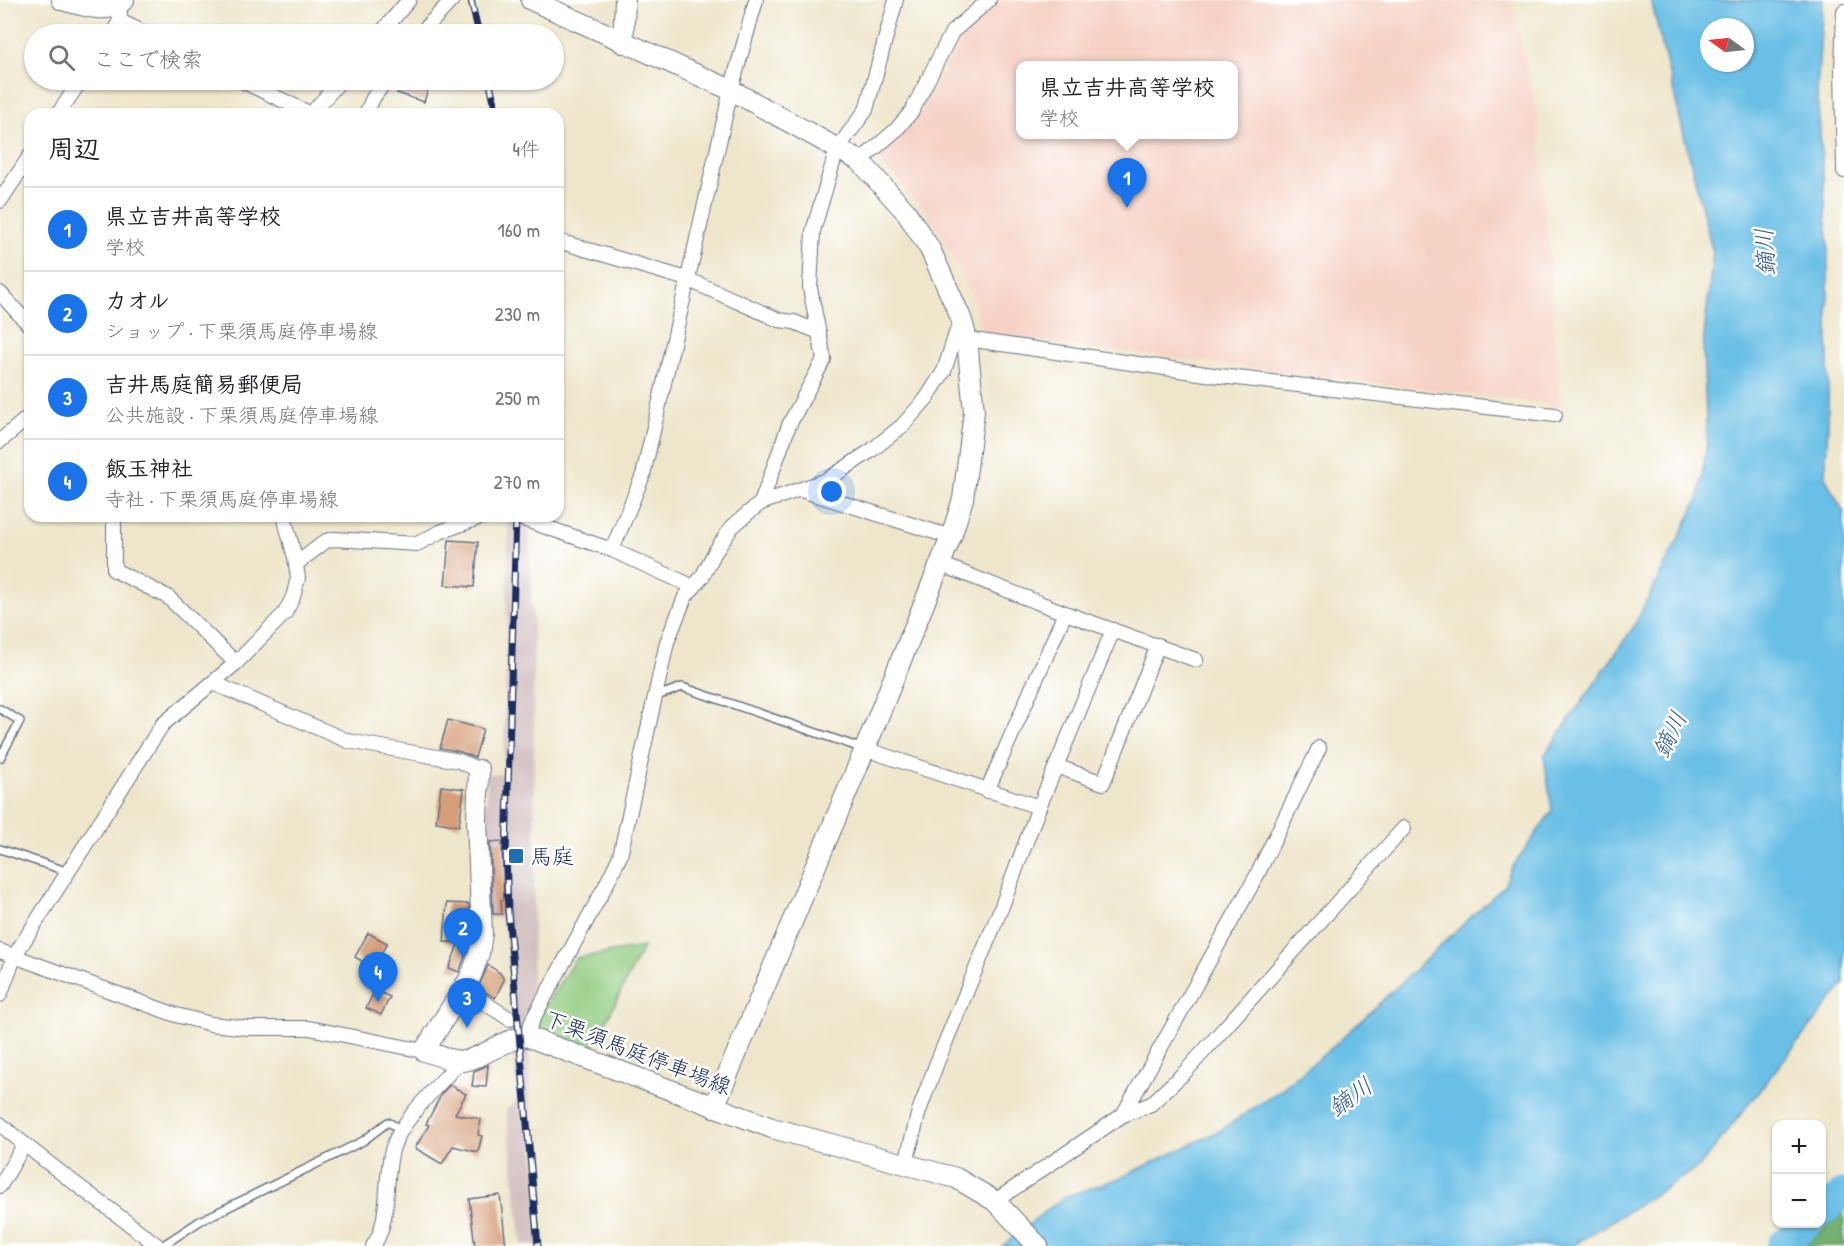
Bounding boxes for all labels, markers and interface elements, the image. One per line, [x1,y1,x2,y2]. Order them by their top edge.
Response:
north arrow [1700,18,1754,72]
search box [24,24,564,90]
icon: search [45,41,78,74]
text: ここで検索 [93,44,203,74]
popup [1016,61,1238,139]
text: 県立吉井高等学校 [1039,72,1215,102]
text: 学校 [1039,104,1079,131]
text: 周辺 [48,131,100,166]
text: 4件 [513,135,540,162]
pin: 1 [1108,158,1146,208]
text: 県立吉井高等学校 [105,201,281,231]
text: 1 [64,216,71,243]
text: 160 m [498,216,540,243]
water label: 鏑川 [1747,227,1781,277]
text: 学校 [105,233,145,260]
text: カオル [105,285,170,315]
text: 2 [63,300,72,327]
text: 230 m [495,300,540,327]
text: ショップ · 下栗須馬庭停車場線 [105,317,377,344]
text: 吉井馬庭簡易郵便局 [105,369,303,399]
text: 3 [63,384,72,411]
text: 250 m [495,384,540,411]
text: 公共施設 · 下栗須馬庭停車場線 [105,401,378,428]
text: 飯玉神社 [105,453,193,483]
text: 4 [64,468,71,495]
text: 270 m [494,468,540,495]
your location [817,477,846,506]
text: 寺社 · 下栗須馬庭停車場線 [105,485,338,512]
water label: 鏑川 [1644,705,1694,763]
place label: 馬庭 [530,841,574,871]
marker: 馬庭 [507,847,525,865]
pin: 2 [444,908,482,958]
pin: 4 [358,952,398,1002]
pin: 3 [448,978,486,1028]
street label: 下栗須馬庭停車場線 [540,1003,736,1101]
water label: 鏑川 [1321,1069,1379,1123]
map controls [1772,1120,1826,1228]
button: + [1772,1120,1826,1174]
button: − [1772,1174,1826,1228]

